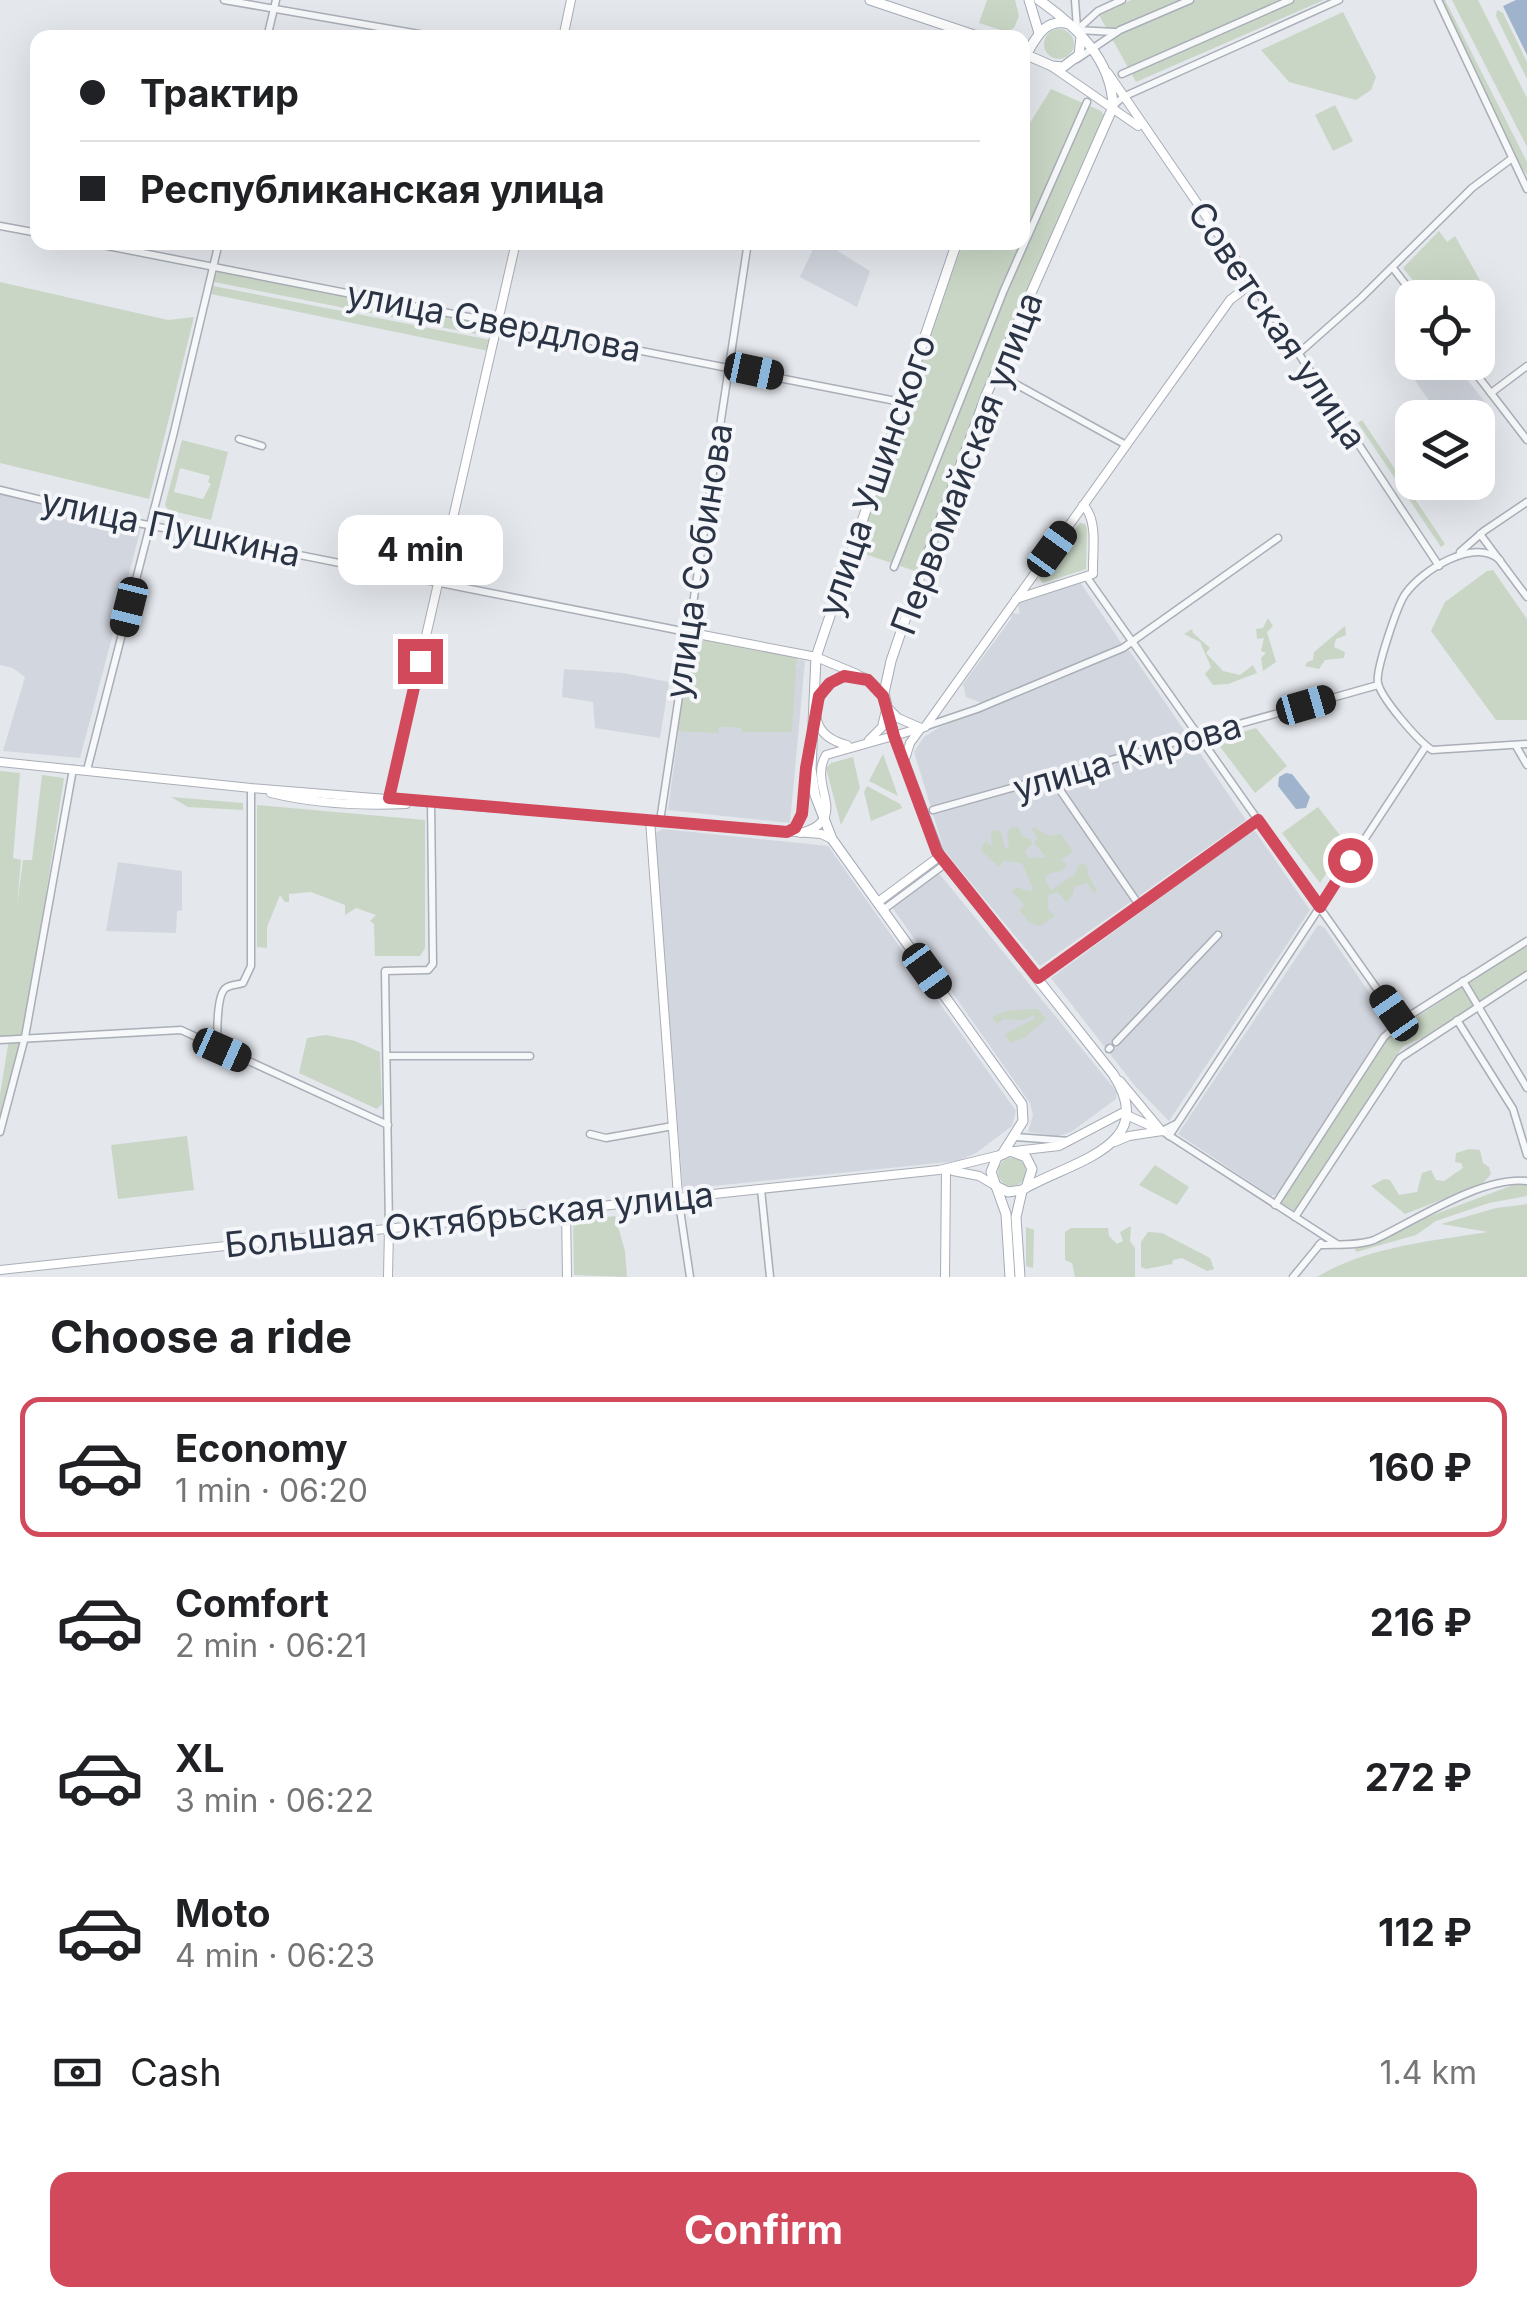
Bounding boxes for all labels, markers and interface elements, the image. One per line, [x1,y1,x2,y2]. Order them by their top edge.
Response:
text: Трактир [140,70,299,116]
text: Республиканская улица [140,166,605,212]
street label: Советская улица [1180,193,1376,457]
street label: улица Свердлова [343,272,645,370]
map controls [1395,280,1495,500]
button: locate [1395,280,1495,380]
street label: Первомайская улица [881,286,1051,640]
street label: улица Ушинского [808,329,944,621]
car [722,350,786,392]
button: layers [1395,400,1495,500]
street label: улица Собинова [655,420,741,702]
street label: улица Пушкина [38,479,304,575]
callout: 4 min [338,516,502,586]
car [1022,516,1082,582]
text: 4 min [377,530,464,569]
car [107,574,151,640]
route end [398,639,443,684]
car [1273,682,1339,728]
street label: улица Кирова [1008,703,1246,809]
route start [1328,838,1373,883]
car [897,938,957,1004]
car [1365,980,1423,1046]
car [188,1024,256,1076]
street label: Большая Октябрьская улица [222,1172,716,1266]
text: Choose a ride [50,1309,352,1364]
icon: car [55,1422,145,1512]
text: Economy [175,1425,348,1471]
text: 160 ₽ [1368,1444,1472,1490]
text: 1 min · 06:20 [175,1471,368,1510]
icon: car [55,1577,145,1667]
text: Comfort [175,1580,329,1626]
text: 216 ₽ [1370,1599,1472,1645]
text: 2 min · 06:21 [175,1626,367,1665]
icon: car [55,1732,145,1822]
text: XL [175,1735,225,1781]
text: 272 ₽ [1365,1754,1472,1800]
text: 3 min · 06:22 [175,1781,374,1820]
icon: car [55,1887,145,1977]
text: Moto [175,1890,271,1936]
text: 112 ₽ [1378,1909,1472,1955]
text: 4 min · 06:23 [175,1936,375,1975]
icon: cash [50,2045,105,2100]
text: Cash [130,2049,222,2095]
text: 1.4 km [1380,2053,1477,2092]
button: Confirm [50,2172,1477,2287]

